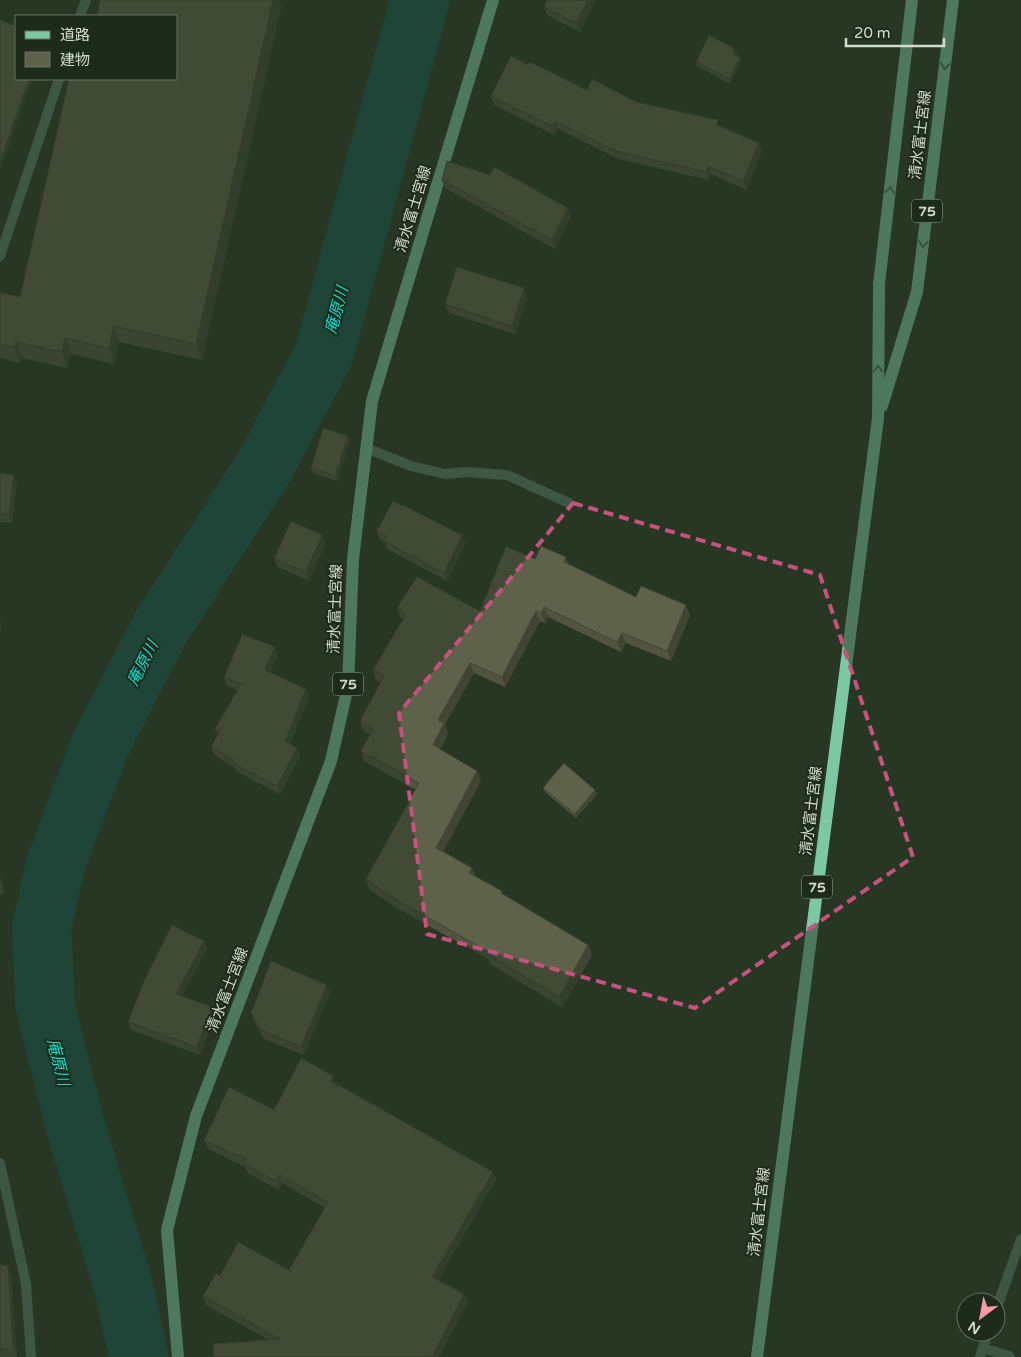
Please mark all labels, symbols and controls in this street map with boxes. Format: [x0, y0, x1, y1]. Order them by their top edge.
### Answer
legend [15, 15, 178, 80]
scale bar [846, 15, 944, 47]
text: 20 m [854, 24, 891, 42]
text: 道路 [60, 26, 90, 44]
text: 建物 [60, 51, 90, 69]
one-way arrow [940, 62, 951, 70]
street label: 清水富士宮線 [906, 89, 934, 181]
street label: 清水富士宮線 [391, 163, 435, 255]
one-way arrow [884, 185, 895, 193]
road number: 75 [912, 200, 942, 222]
one-way arrow [918, 241, 929, 249]
water label: 庵原川 [321, 283, 353, 336]
one-way arrow [873, 365, 884, 373]
street label: 清水富士宮線 [324, 564, 346, 654]
water label: 庵原川 [123, 636, 164, 689]
road number: 75 [333, 672, 363, 696]
street label: 清水富士宮線 [797, 765, 825, 857]
road number: 75 [802, 876, 832, 899]
street label: 清水富士宮線 [202, 945, 252, 1035]
water label: 庵原川 [43, 1037, 74, 1090]
street label: 清水富士宮線 [745, 1166, 773, 1258]
north arrow [956, 1292, 1006, 1342]
text: N [965, 1317, 984, 1338]

